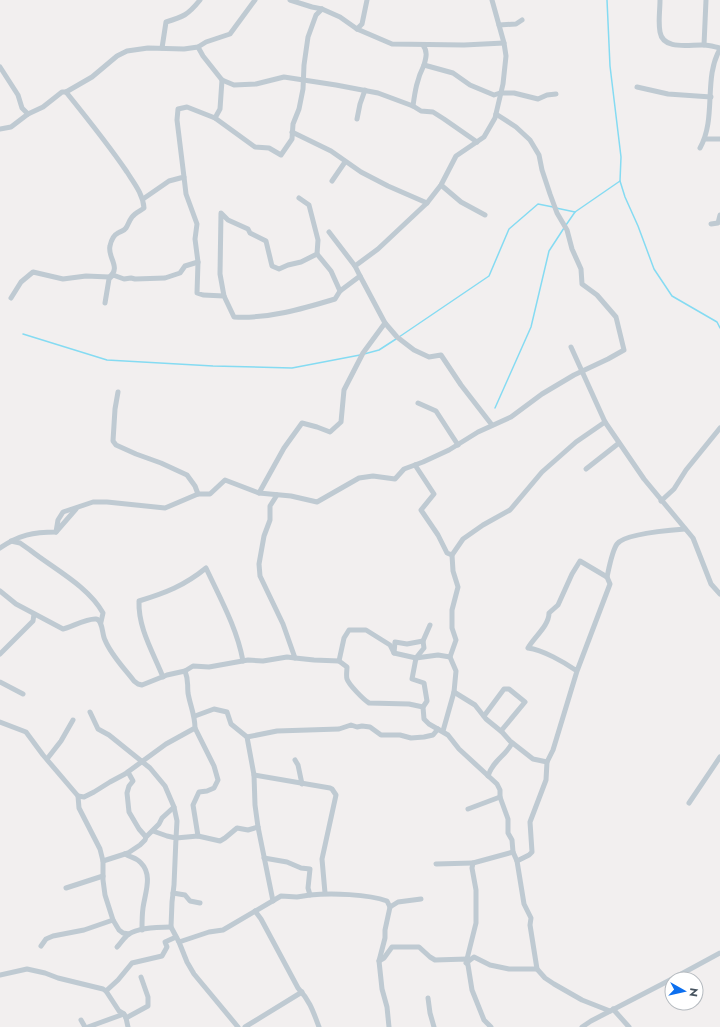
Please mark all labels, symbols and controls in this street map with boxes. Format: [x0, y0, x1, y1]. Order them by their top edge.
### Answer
north arrow [664, 971, 704, 1011]
text: N [685, 987, 702, 998]

